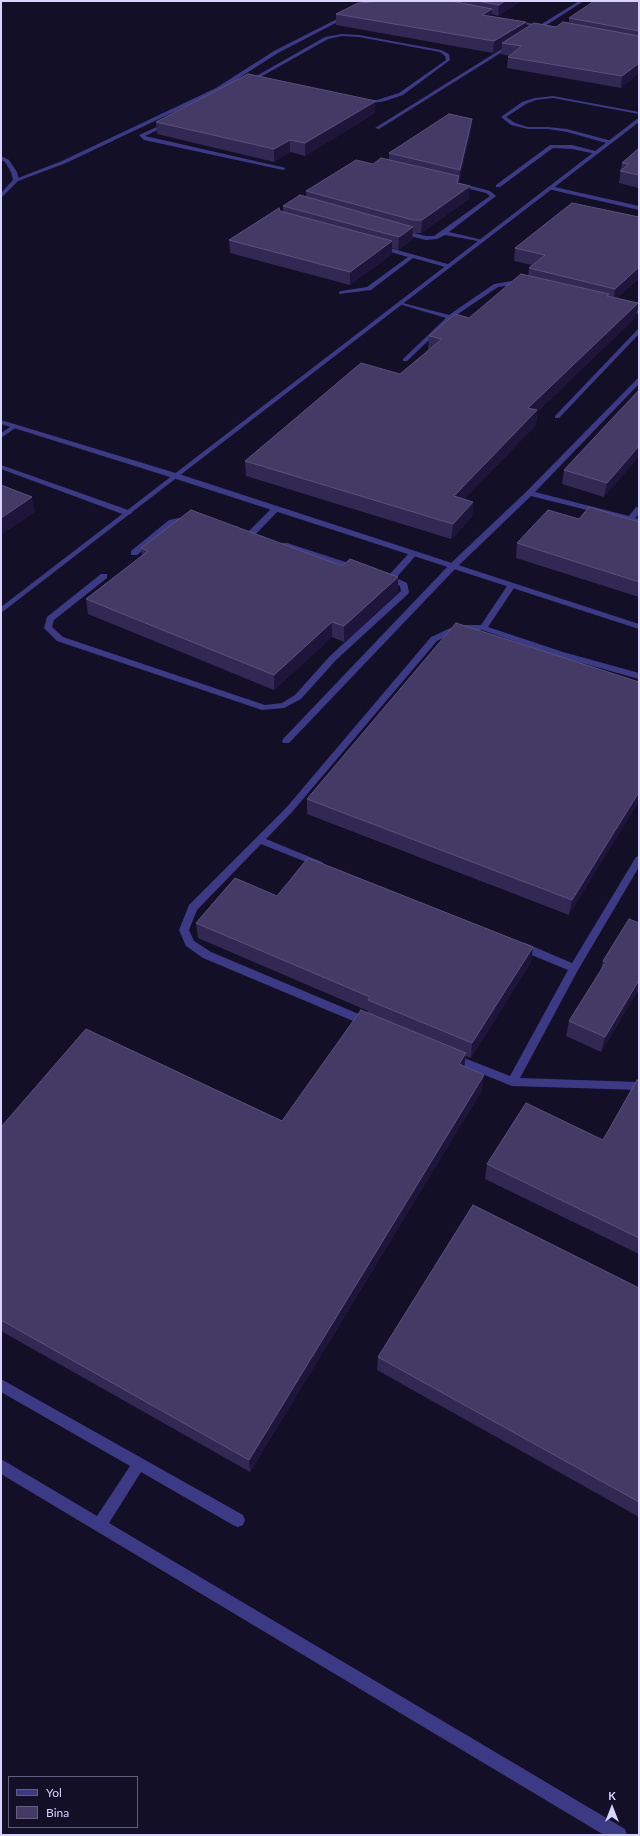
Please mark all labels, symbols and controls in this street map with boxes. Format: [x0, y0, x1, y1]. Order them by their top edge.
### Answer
legend [8, 1776, 138, 1828]
text: Yol [46, 1785, 62, 1800]
north arrow [592, 1788, 632, 1828]
text: K [608, 1789, 616, 1802]
text: Bina [46, 1805, 69, 1820]

